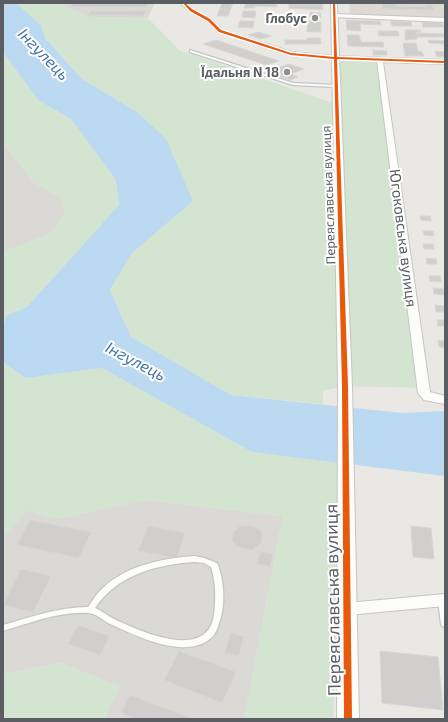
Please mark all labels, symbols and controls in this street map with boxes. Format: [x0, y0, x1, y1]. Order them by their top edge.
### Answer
place label: Глобус [265, 10, 307, 26]
marker: Глобус [310, 13, 320, 23]
water label: Інгулець [15, 24, 74, 84]
place label: Їдальня N 18 [200, 64, 279, 80]
marker: Їдальня N 18 [282, 67, 292, 77]
street label: Переяславська вулиця [318, 125, 338, 265]
street label: Югоковська вулиця [386, 168, 421, 308]
water label: Інгулець [103, 337, 170, 384]
street label: Переяславська вулиця [319, 504, 345, 696]

